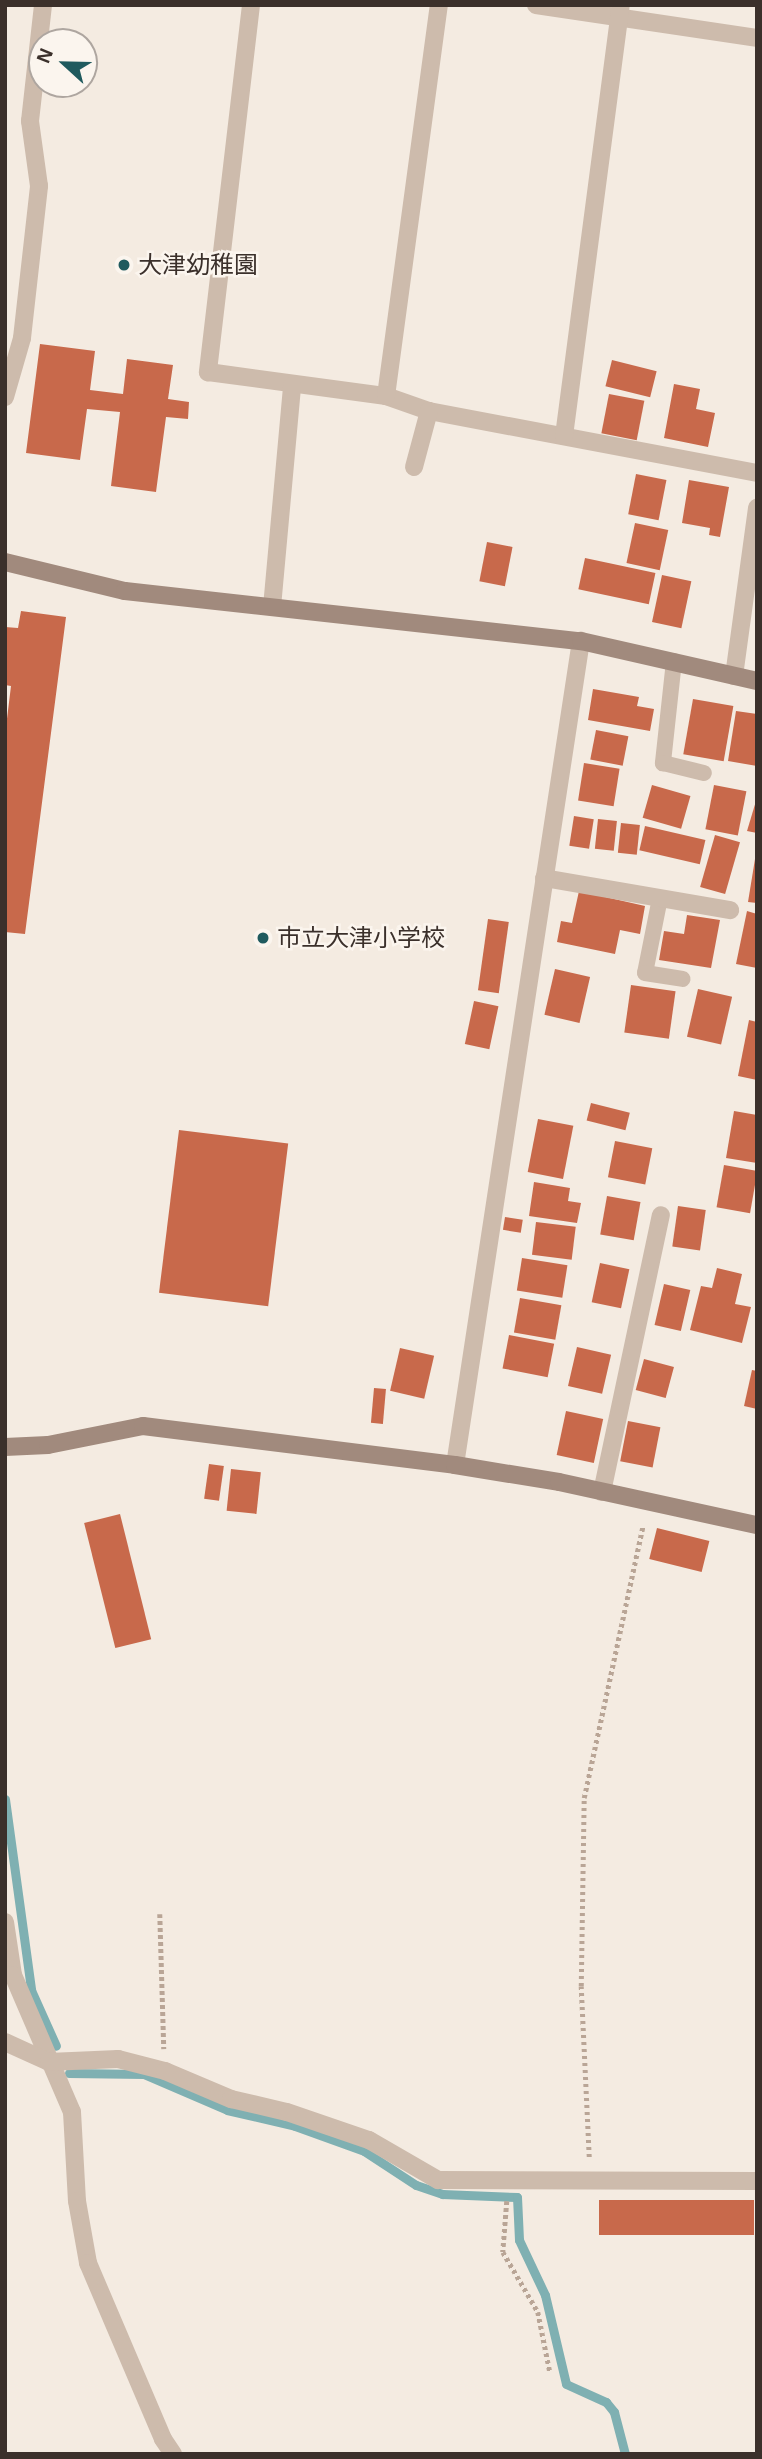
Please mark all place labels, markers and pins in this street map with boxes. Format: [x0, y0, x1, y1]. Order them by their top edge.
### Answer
place label: 大津幼稚園 [138, 251, 258, 279]
marker: 大津幼稚園 [116, 257, 132, 273]
place label: 市立大津小学校 [277, 924, 445, 952]
marker: 市立大津小学校 [255, 930, 271, 946]

